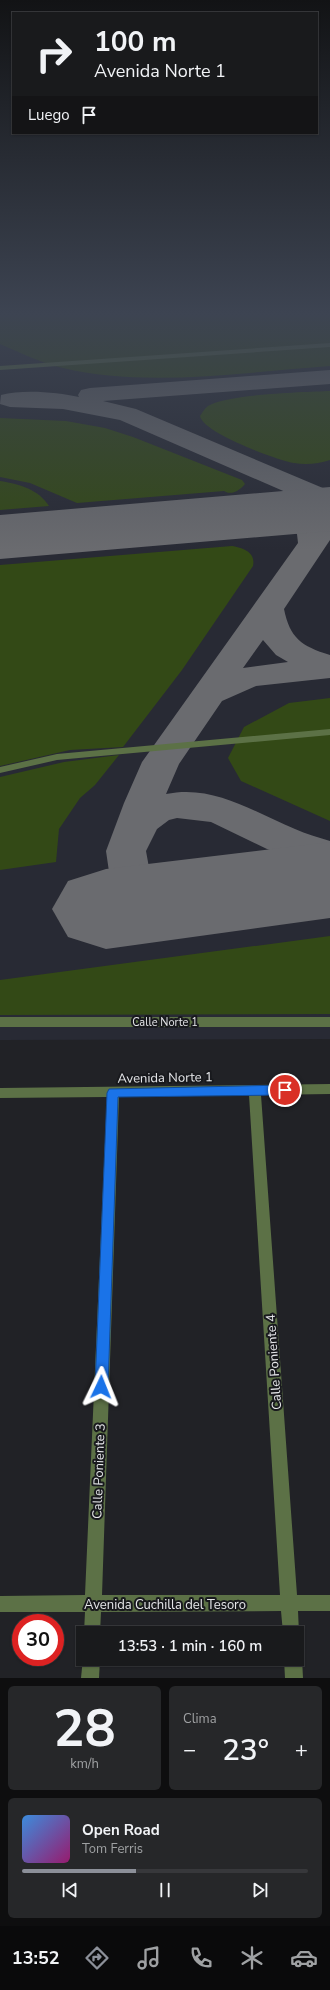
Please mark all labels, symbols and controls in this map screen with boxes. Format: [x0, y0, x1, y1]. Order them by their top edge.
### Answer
text: 100 m [94, 23, 177, 61]
icon: right [28, 28, 80, 80]
text: Avenida Norte 1 [94, 59, 226, 83]
icon: arrive [78, 104, 100, 126]
text: Luego [28, 105, 70, 125]
street label: Calle Norte 1 [132, 1015, 198, 1030]
street label: Avenida Norte 1 [117, 1068, 213, 1088]
pin [268, 1073, 302, 1107]
icon: arrive [274, 1079, 296, 1101]
street label: Calle Poniente 4 [262, 1313, 286, 1410]
position arrow [80, 1366, 122, 1408]
street label: Calle Poniente 3 [88, 1423, 110, 1519]
street label: Avenida Cuchilla del Tesoro [84, 1596, 246, 1614]
speed limit sign: 30 [12, 1614, 64, 1666]
text: 13:53 · 1 min · 160 m [118, 1636, 262, 1656]
text: 28 [53, 1693, 116, 1764]
text: Clima [183, 1710, 217, 1728]
text: 23° [222, 1730, 269, 1771]
text: − [183, 1735, 196, 1765]
text: + [295, 1735, 308, 1765]
text: km/h [70, 1755, 99, 1773]
text: Open Road [82, 1820, 160, 1840]
text: Tom Ferris [82, 1840, 143, 1858]
icon: previous [59, 1879, 81, 1901]
icon: pause [154, 1879, 176, 1901]
icon: next [249, 1879, 271, 1901]
icon: directions [83, 1944, 111, 1972]
icon: music [135, 1944, 163, 1972]
icon: phone [187, 1944, 215, 1972]
icon: climate [238, 1944, 266, 1972]
icon: car [290, 1944, 318, 1972]
text: 13:52 [12, 1946, 60, 1970]

